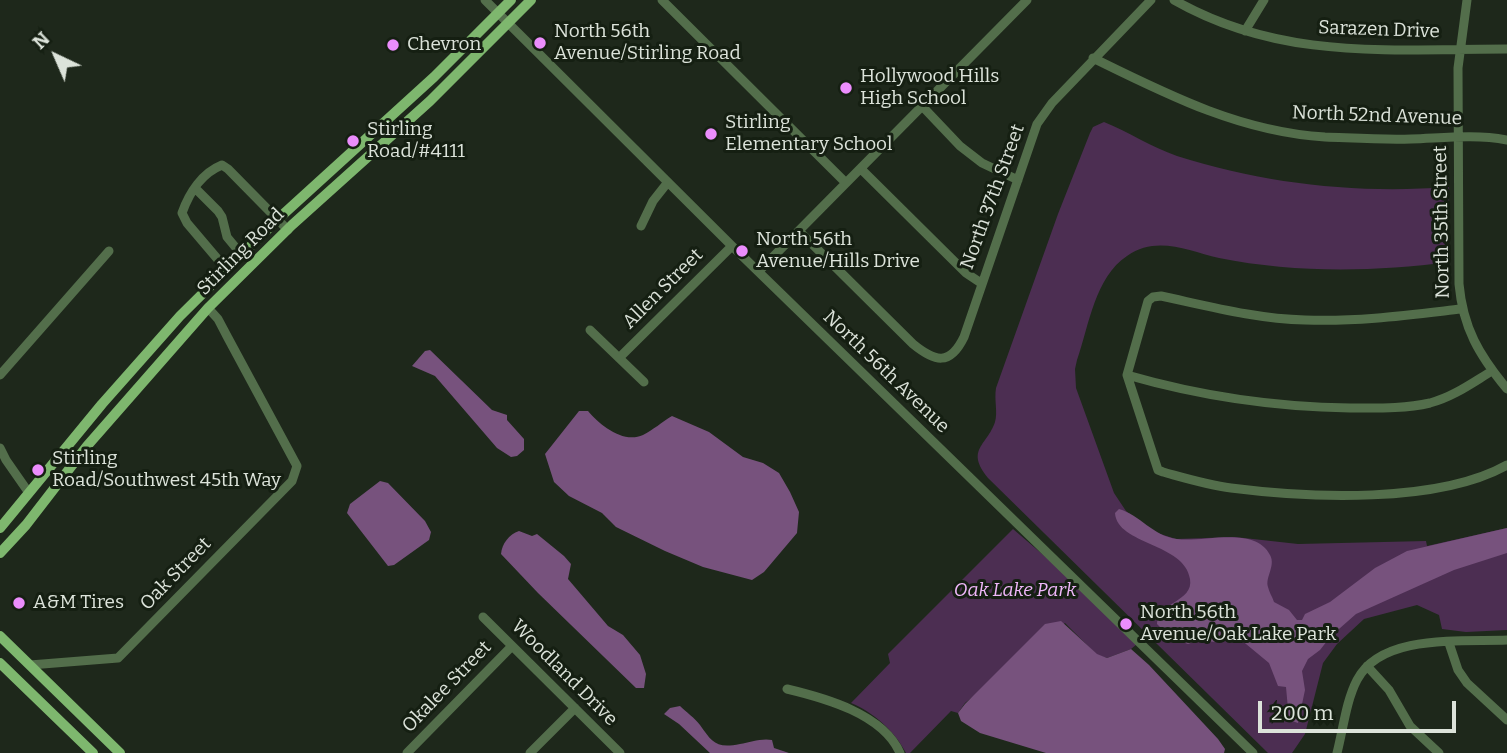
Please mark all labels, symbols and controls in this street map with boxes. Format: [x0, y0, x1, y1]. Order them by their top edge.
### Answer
street label: Sarazen Drive [1318, 16, 1440, 44]
north arrow [21, 21, 91, 91]
place label: North 56th Avenue/Stirling Road [554, 21, 741, 65]
text: N [28, 27, 54, 54]
place label: Chevron [407, 34, 481, 56]
marker: North 56th Avenue/Stirling Road [532, 35, 548, 51]
marker: Chevron [385, 37, 401, 53]
place label: Hollywood Hills High School [860, 66, 999, 110]
marker: Hollywood Hills High School [838, 80, 854, 96]
street label: North 52nd Avenue [1291, 102, 1463, 130]
place label: Stirling Elementary School [725, 112, 892, 156]
place label: Stirling Road/#4111 [367, 119, 465, 163]
street label: North 37th Street [956, 121, 1030, 273]
marker: Stirling Elementary School [703, 126, 719, 142]
marker: Stirling Road/#4111 [345, 133, 361, 149]
street label: North 35th Street [1429, 145, 1455, 299]
street label: Stirling Road [193, 204, 289, 300]
place label: North 56th Avenue/Hills Drive [756, 229, 920, 273]
marker: North 56th Avenue/Hills Drive [734, 243, 750, 259]
street label: Allen Street [618, 244, 708, 334]
street label: North 56th Avenue [818, 306, 954, 438]
place label: Stirling Road/Southwest 45th Way [52, 448, 281, 492]
marker: Stirling Road/Southwest 45th Way [30, 462, 46, 478]
street label: Oak Street [136, 533, 216, 615]
park label: Oak Lake Park [954, 580, 1076, 602]
place label: A&M Tires [33, 592, 124, 614]
marker: A&M Tires [11, 595, 27, 611]
place label: North 56th Avenue/Oak Lake Park [1140, 602, 1336, 646]
street label: Woodland Drive [506, 615, 622, 731]
marker: North 56th Avenue/Oak Lake Park [1118, 616, 1134, 632]
street label: Okalee Street [398, 637, 496, 737]
scale bar [1262, 686, 1460, 730]
text: 200 m [1271, 700, 1334, 726]

